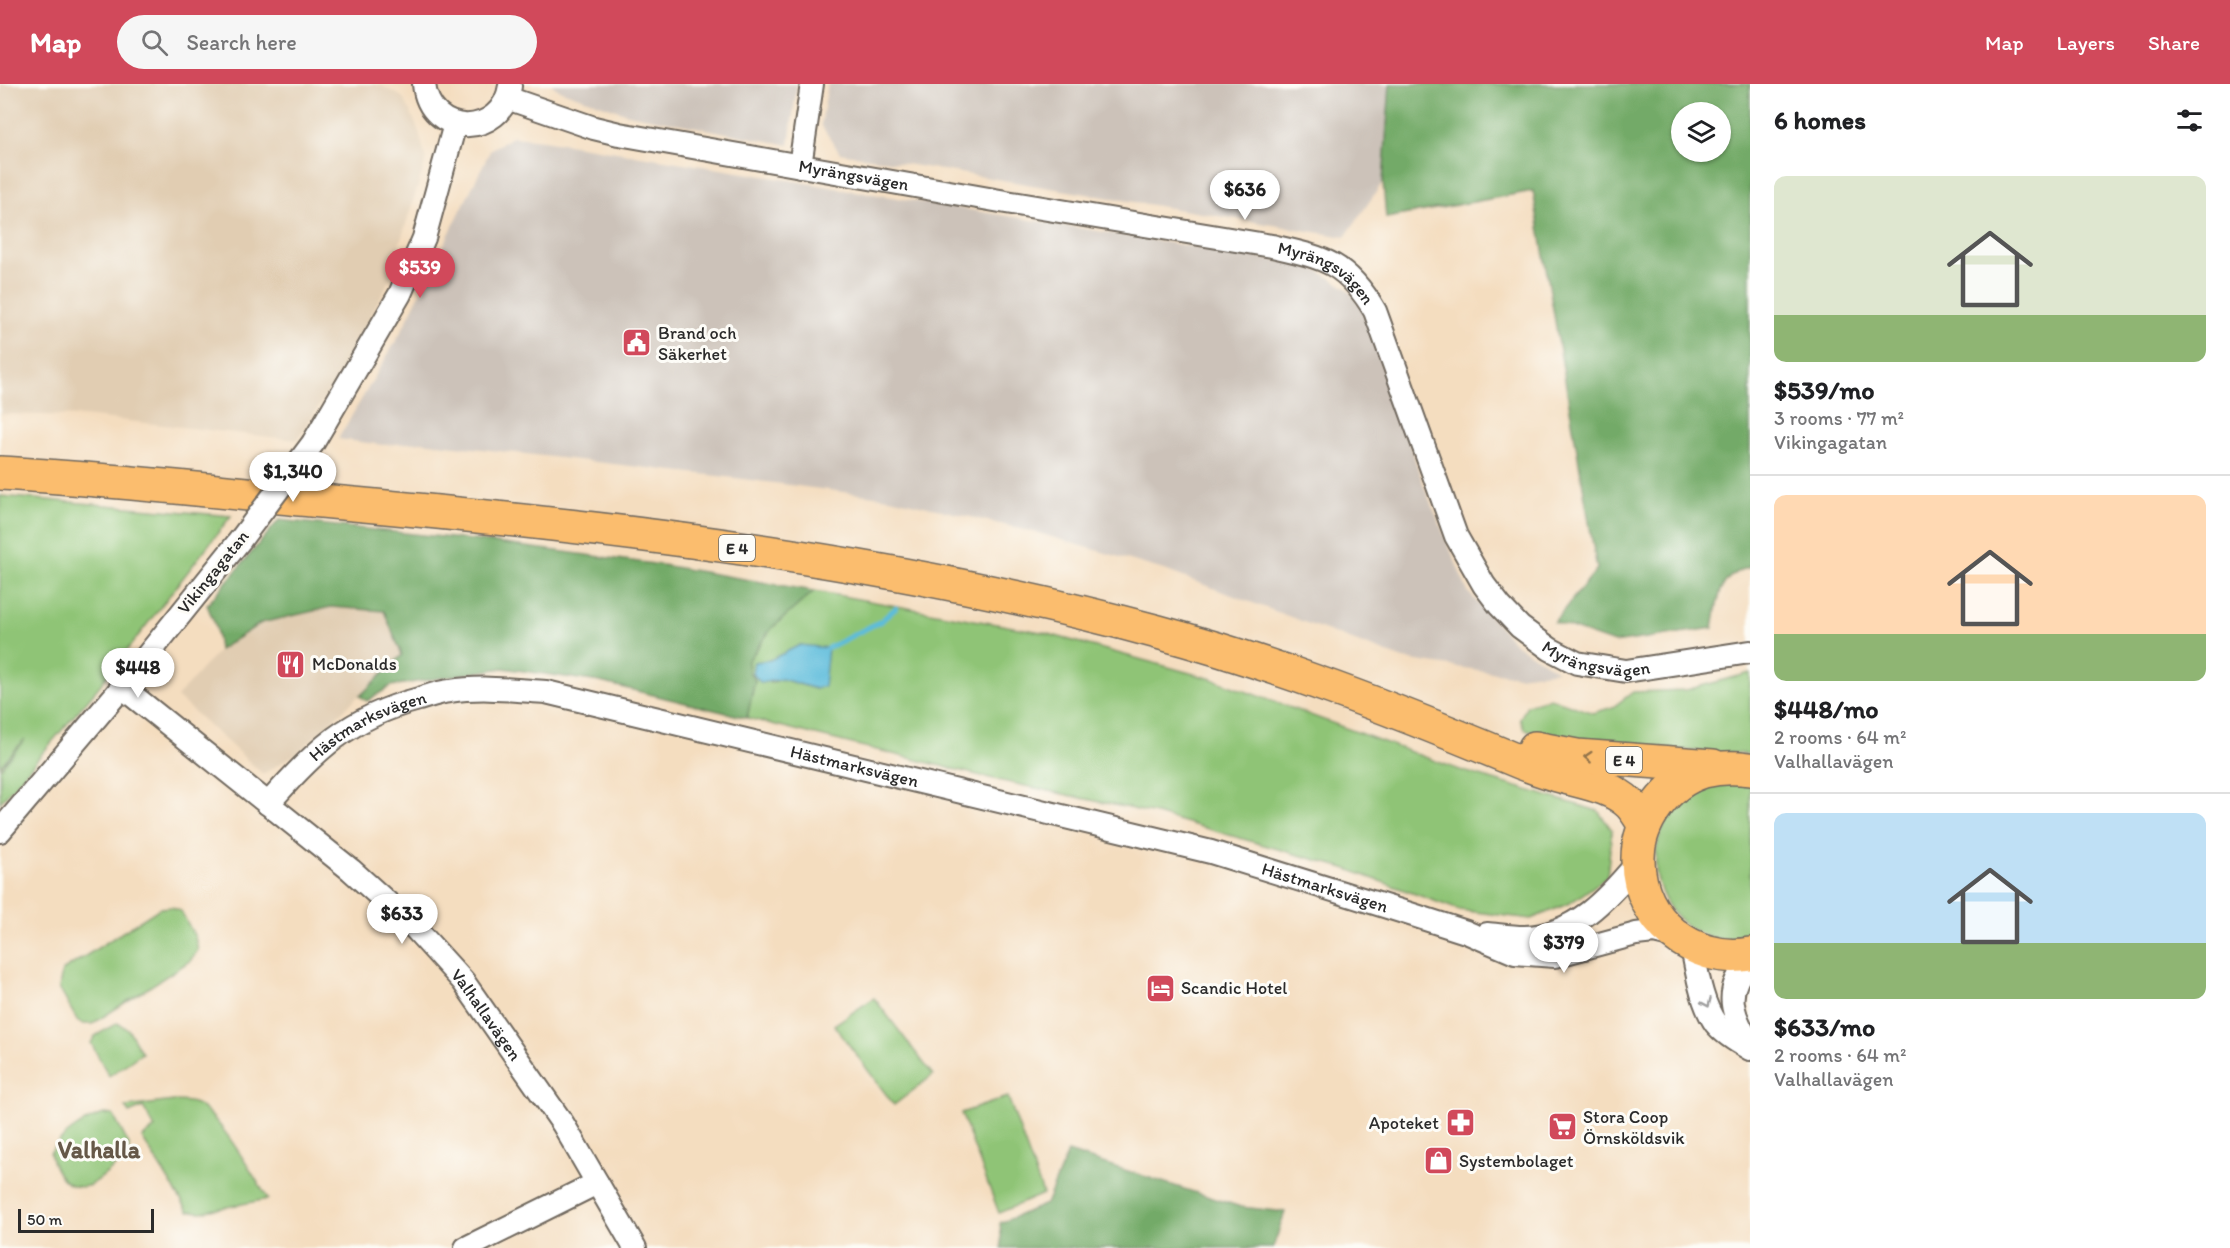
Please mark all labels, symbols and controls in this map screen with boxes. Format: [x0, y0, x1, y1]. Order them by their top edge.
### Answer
search box [117, 15, 537, 69]
text: Map [30, 25, 81, 59]
icon: search [138, 26, 171, 59]
text: Search here [186, 29, 297, 56]
text: Map [1985, 30, 2024, 55]
text: Layers [2057, 30, 2115, 55]
text: Share [2148, 30, 2200, 55]
map controls [1671, 102, 1731, 162]
button: layers [1671, 102, 1731, 162]
text: 6 homes [1774, 104, 1866, 136]
icon: filters [2173, 104, 2206, 137]
street label: Myrängsvägen [797, 155, 911, 196]
pin: $636 [1209, 170, 1281, 221]
text: $636 [1224, 177, 1266, 201]
icon: home [1936, 215, 2044, 323]
street label: Myrängsvägen [1276, 237, 1379, 309]
pin: $539 [384, 248, 456, 299]
text: $539 [399, 255, 441, 279]
place label: Brand och Säkerhet [658, 322, 736, 365]
public building icon: Brand och Säkerhet [621, 327, 653, 359]
text: $539/mo [1774, 374, 1875, 406]
text: 3 rooms · 77 m² [1774, 406, 1904, 430]
text: Vikingagatan [1774, 430, 1887, 454]
pin: $1,340 [244, 452, 342, 503]
text: $1,340 [263, 459, 323, 483]
street label: Vikingagatan [172, 526, 254, 618]
icon: home [1936, 534, 2044, 642]
road number: E 4 [719, 535, 755, 561]
street label: Myrängsvägen [1538, 636, 1652, 682]
pin: $448 [102, 648, 174, 699]
restaurant icon: McDonalds [275, 648, 307, 680]
place label: McDonalds [312, 653, 397, 675]
text: $448 [115, 655, 161, 679]
street label: Hästmarksvägen [304, 686, 429, 766]
text: $448/mo [1774, 693, 1879, 725]
text: 2 rooms · 64 m² [1774, 725, 1906, 749]
street label: Hästmarksvägen [788, 740, 921, 792]
road number: E 4 [1606, 747, 1642, 773]
text: Valhallavägen [1774, 749, 1894, 773]
one-way arrow [1583, 751, 1592, 764]
icon: home [1936, 852, 2044, 960]
street label: Hästmarksvägen [1259, 857, 1391, 918]
pin: $633 [366, 894, 438, 945]
text: $633 [381, 901, 423, 925]
pin: $379 [1528, 923, 1600, 974]
text: $379 [1543, 930, 1585, 954]
street label: Valhallavägen [446, 964, 526, 1065]
hotel icon: Scandic Hotel [1144, 972, 1176, 1004]
place label: Scandic Hotel [1181, 977, 1287, 999]
one-way arrow [1700, 997, 1712, 1008]
text: $633/mo [1774, 1011, 1875, 1043]
text: 2 rooms · 64 m² [1774, 1043, 1906, 1067]
text: Valhallavägen [1774, 1067, 1894, 1091]
place label: Stora Coop Örnsköldsvik [1583, 1106, 1685, 1149]
pharmacy icon: Apoteket [1444, 1107, 1476, 1139]
supermarket icon: Stora Coop Örnsköldsvik [1546, 1111, 1578, 1143]
place label: Apoteket [1369, 1112, 1439, 1134]
district label: Valhalla [58, 1135, 141, 1164]
shop icon: Systembolaget [1422, 1145, 1454, 1177]
place label: Systembolaget [1459, 1150, 1574, 1172]
scale bar [18, 1206, 154, 1234]
text: 50 m [27, 1210, 62, 1229]

